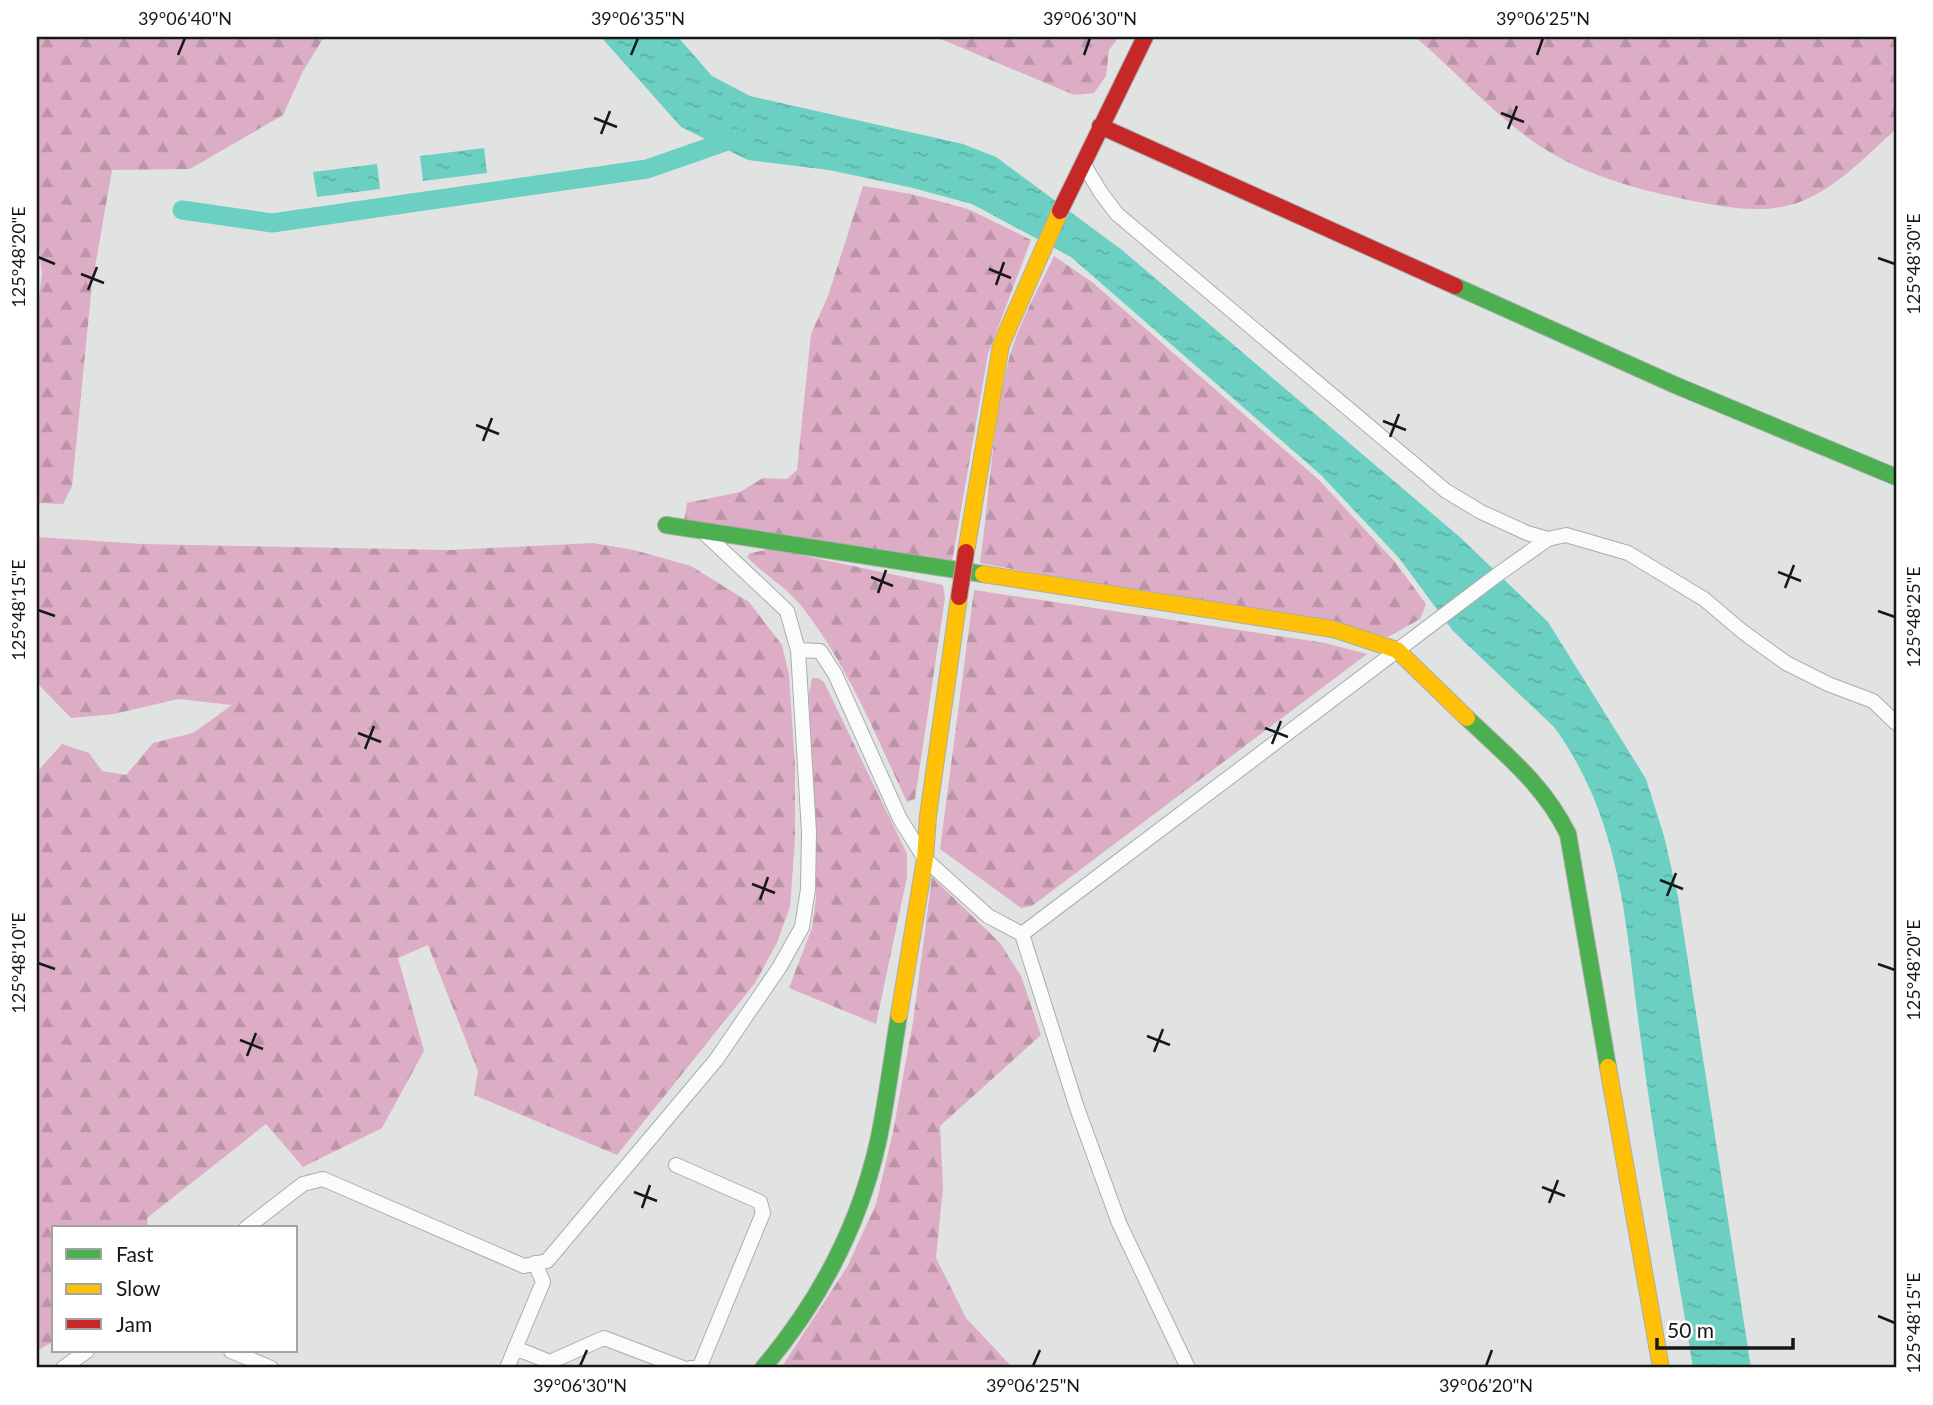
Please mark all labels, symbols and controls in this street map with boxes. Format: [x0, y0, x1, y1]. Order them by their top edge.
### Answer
text: 39°06'40"N [138, 7, 232, 29]
text: 39°06'35"N [591, 7, 685, 29]
text: 39°06'30"N [1043, 7, 1137, 29]
text: 39°06'25"N [1496, 7, 1590, 29]
text: 125°48'20"E [7, 206, 29, 308]
text: 125°48'30"E [1902, 213, 1924, 315]
text: 125°48'15"E [7, 559, 29, 661]
text: 125°48'25"E [1902, 566, 1924, 668]
text: 125°48'10"E [7, 912, 29, 1014]
text: 125°48'20"E [1902, 919, 1924, 1021]
legend [52, 1226, 298, 1352]
text: Fast [116, 1241, 154, 1266]
text: 125°48'15"E [1902, 1272, 1924, 1374]
text: Slow [116, 1275, 161, 1300]
scale bar [1657, 1307, 1793, 1351]
text: Jam [116, 1311, 152, 1336]
text: 50 m [1667, 1317, 1714, 1342]
text: 39°06'30"N [533, 1374, 627, 1396]
text: 39°06'25"N [986, 1374, 1080, 1396]
text: 39°06'20"N [1439, 1374, 1533, 1396]

